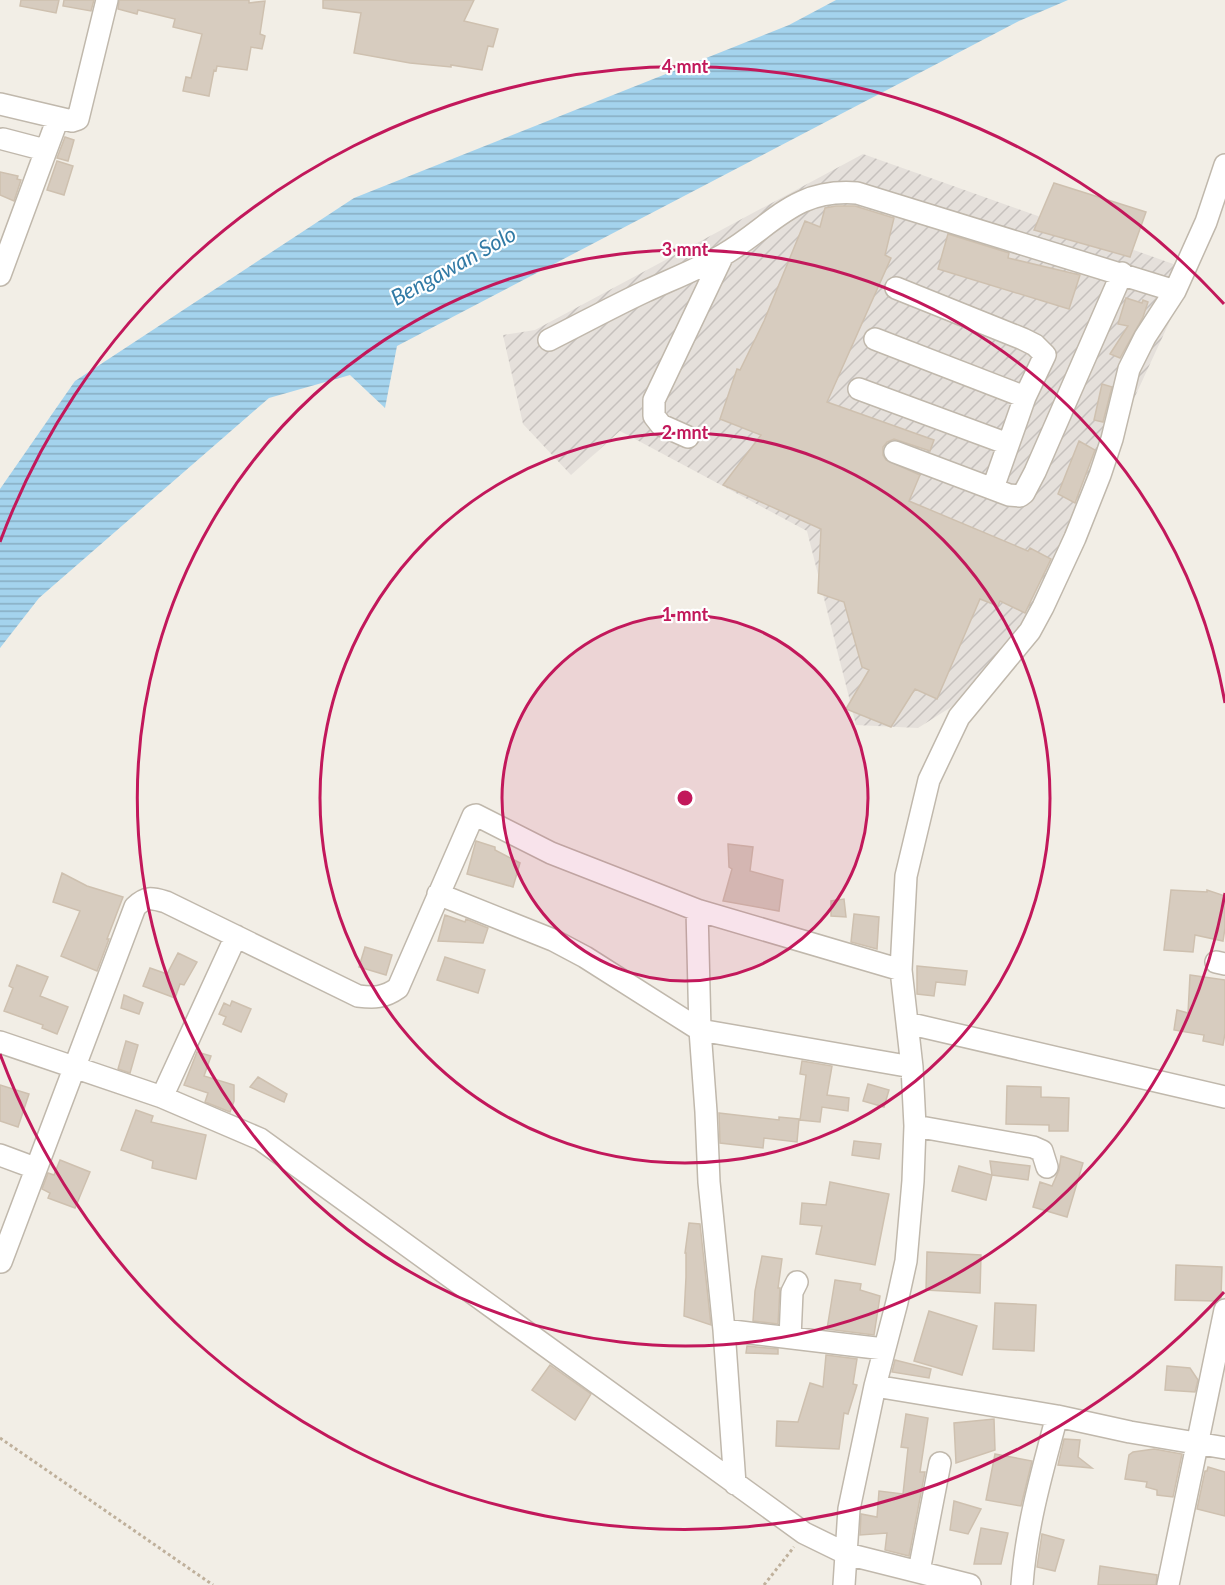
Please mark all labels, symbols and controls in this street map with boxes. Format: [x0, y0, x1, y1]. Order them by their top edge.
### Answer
text: 4 mnt [662, 55, 709, 77]
water label: Bengawan Solo [385, 219, 521, 311]
text: 3 mnt [662, 238, 709, 260]
text: 2 mnt [662, 421, 709, 443]
text: 1 mnt [662, 603, 709, 625]
centre of rings [675, 788, 695, 808]

